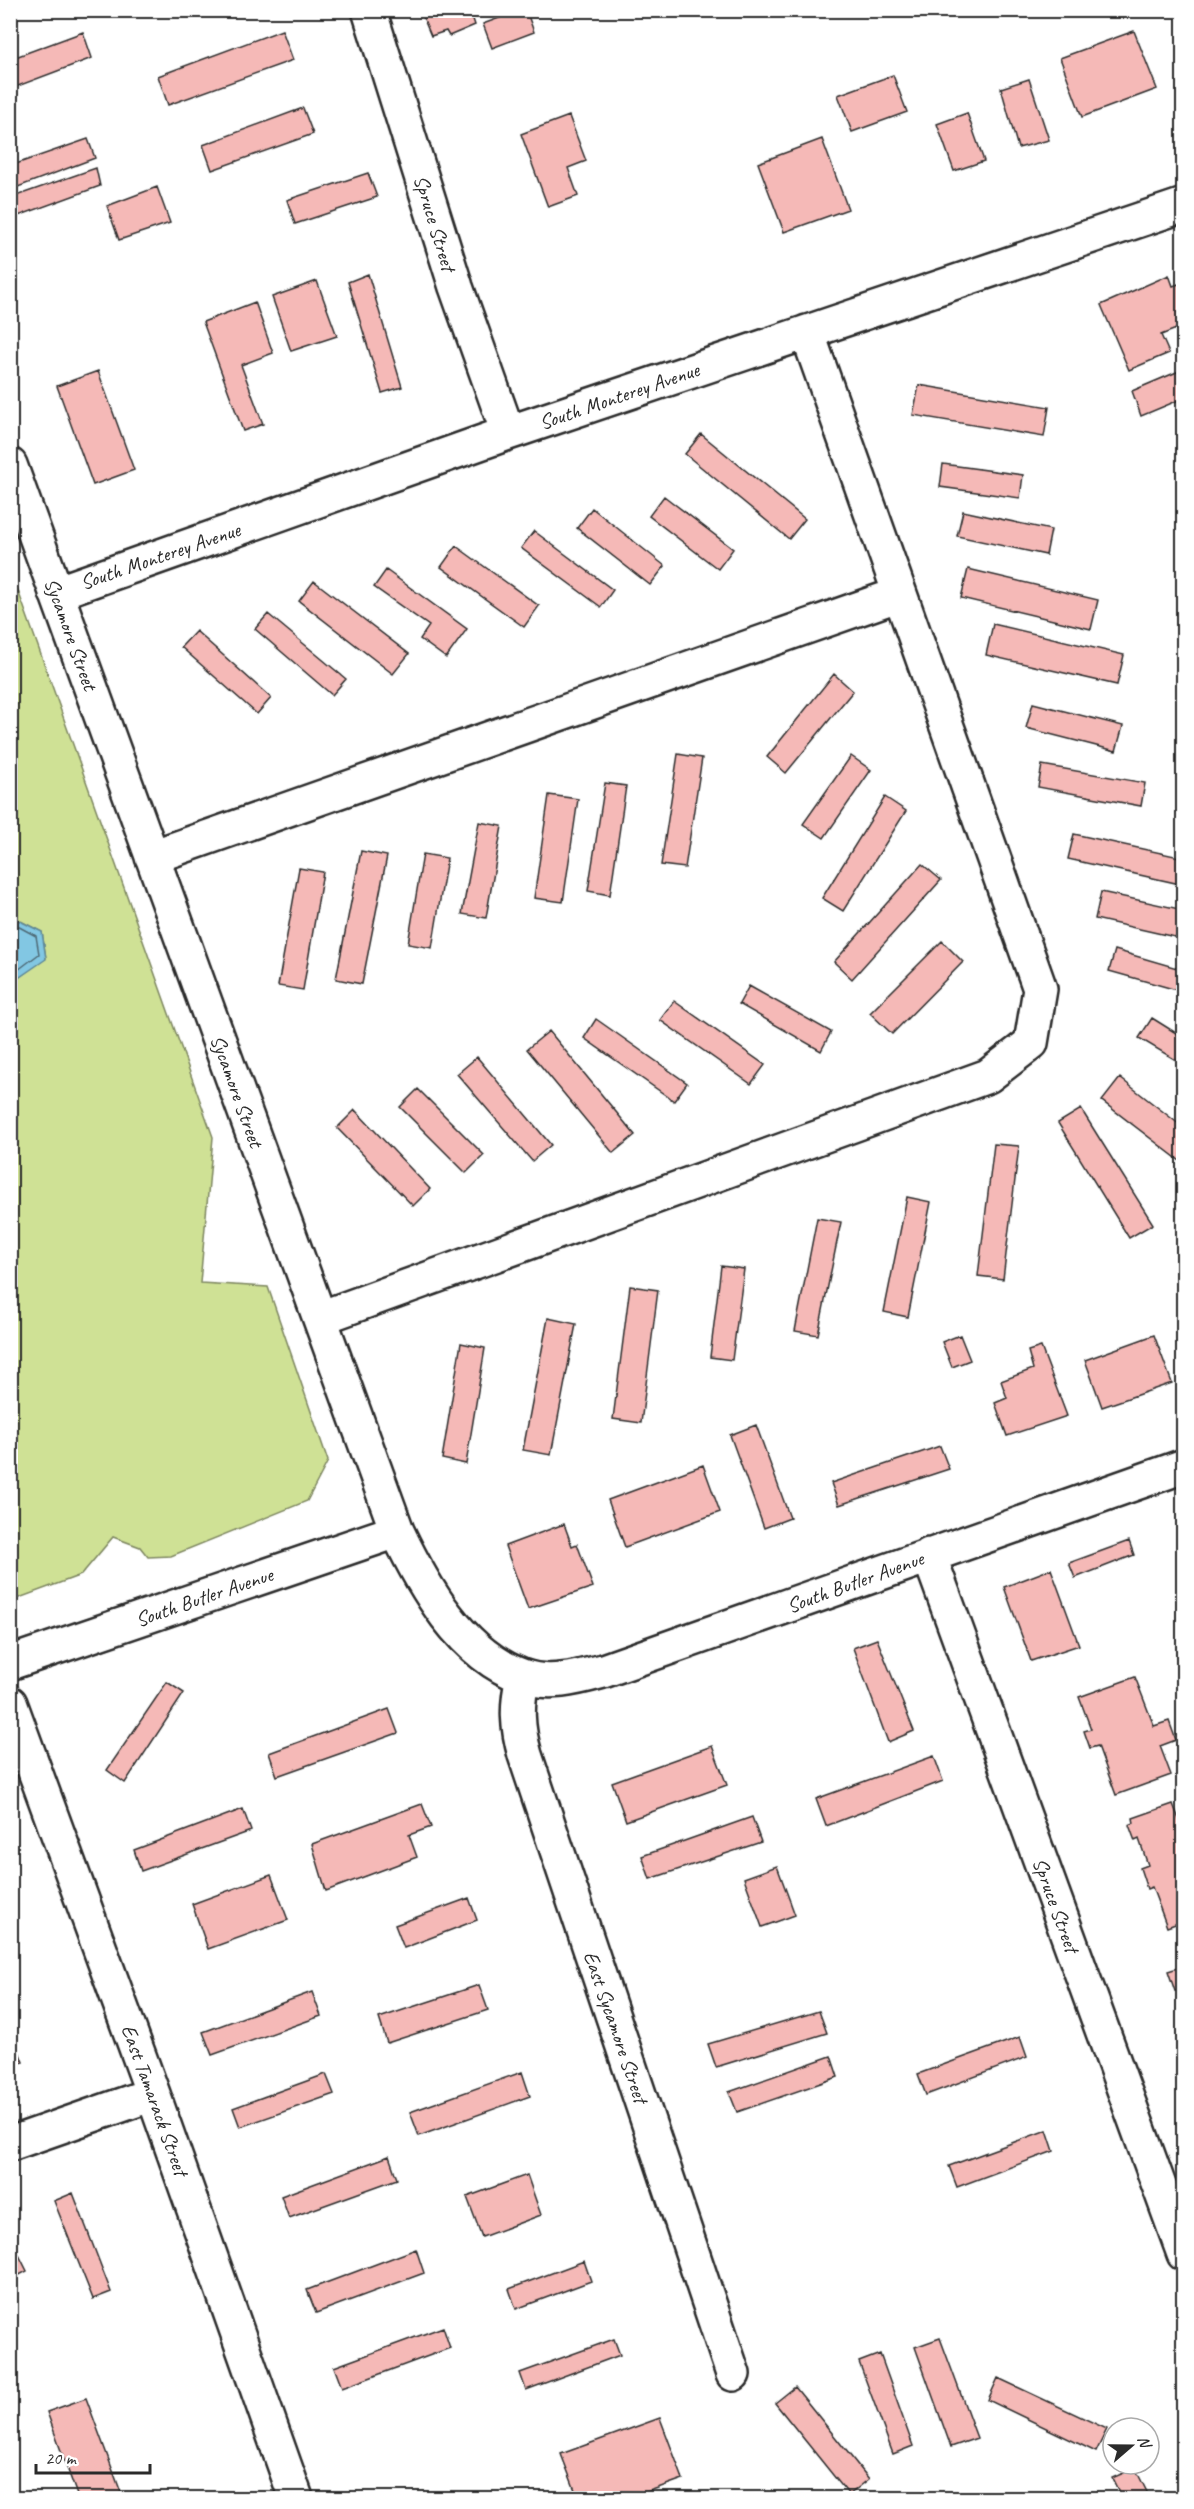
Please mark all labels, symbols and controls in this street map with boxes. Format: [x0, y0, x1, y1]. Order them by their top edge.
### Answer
street label: Spruce Street [408, 172, 463, 277]
street label: South Monterey Avenue [536, 356, 703, 436]
street label: South Monterey Avenue [77, 516, 244, 596]
street label: Sycamore Street [39, 574, 104, 696]
street label: Sycamore Street [205, 1031, 270, 1153]
street label: South Butler Avenue [783, 1544, 929, 1619]
street label: South Butler Avenue [132, 1561, 278, 1633]
street label: Spruce Street [1027, 1854, 1086, 1959]
street label: East Sycamore Street [578, 1948, 655, 2109]
street label: East Tamarack Street [116, 2021, 195, 2182]
north arrow [1101, 2416, 1161, 2476]
text: N [1133, 2433, 1156, 2452]
scale bar [36, 2437, 150, 2475]
text: 20 m [45, 2447, 78, 2469]

